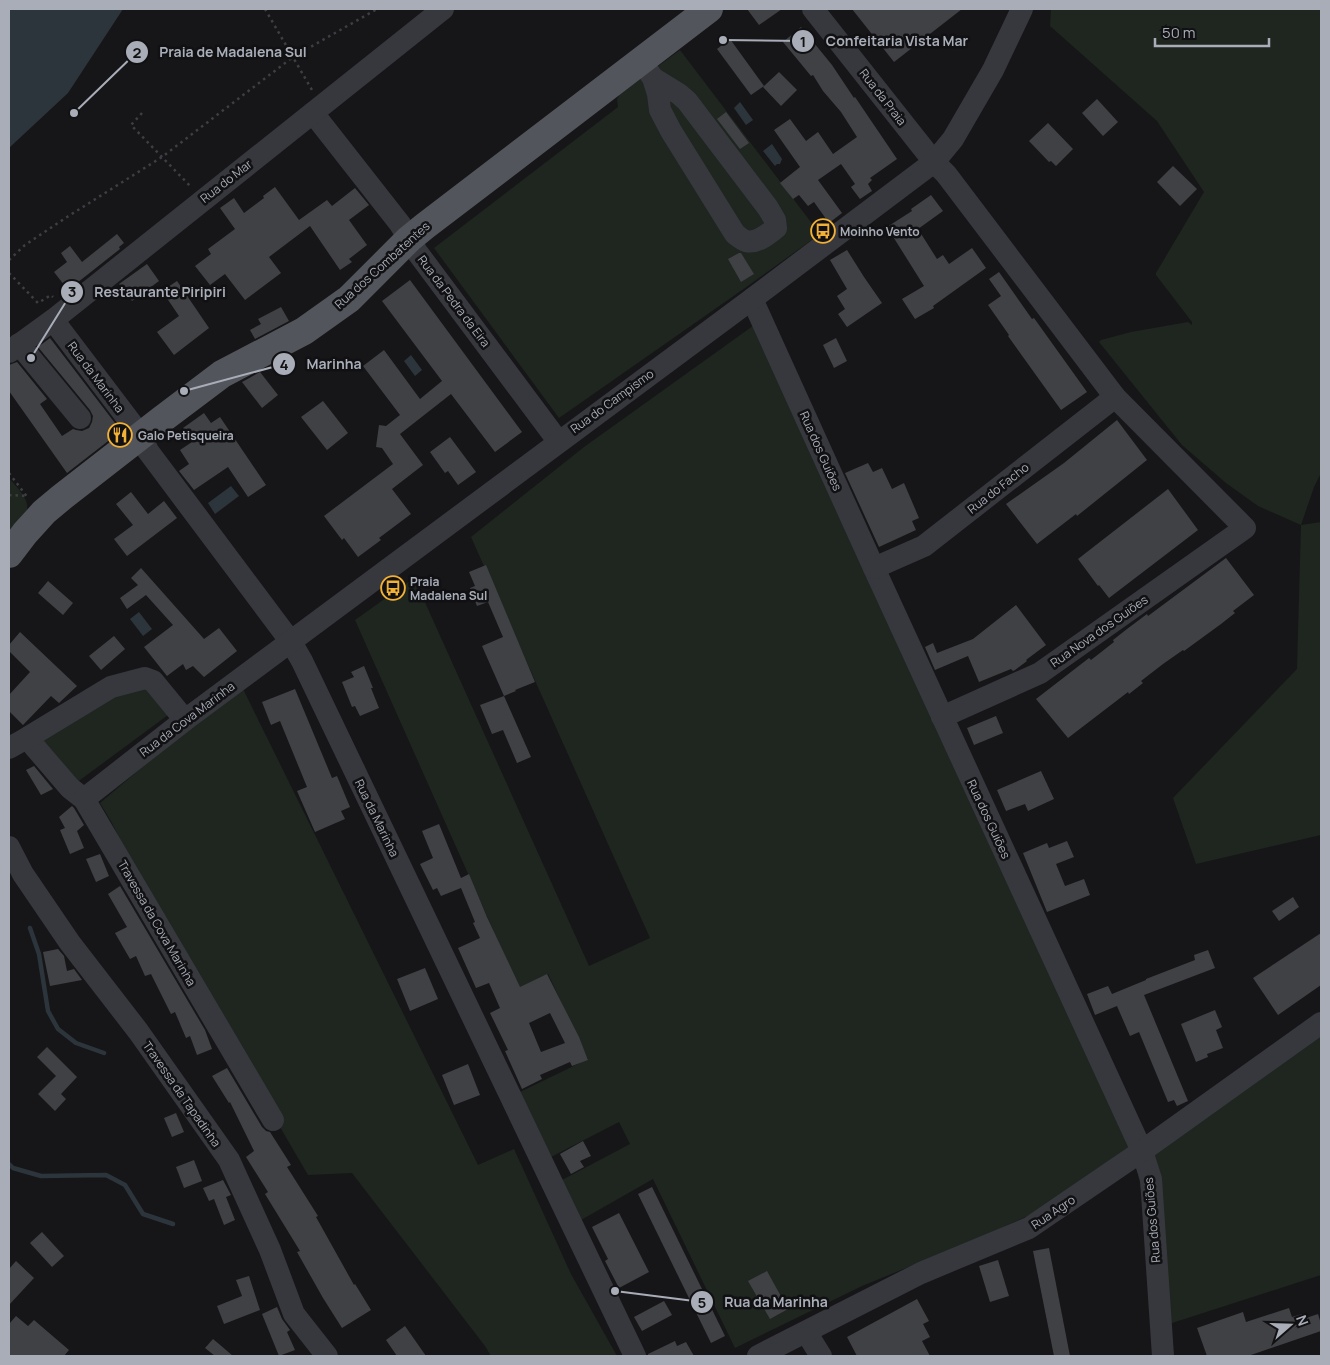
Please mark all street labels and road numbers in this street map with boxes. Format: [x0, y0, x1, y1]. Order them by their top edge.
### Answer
street label: Rua da Praia [856, 65, 910, 129]
street label: Rua do Mar [197, 155, 256, 207]
street label: Rua dos Combatentes [331, 218, 433, 312]
street label: Rua da Pedra da Eira [414, 252, 494, 350]
street label: Rua da Marinha [64, 338, 128, 416]
street label: Rua do Campismo [567, 365, 657, 437]
street label: Rua dos Guiões [796, 409, 846, 493]
street label: Rua do Facho [964, 459, 1032, 517]
street label: Rua Nova dos Guiões [1047, 591, 1151, 671]
street label: Rua da Cova Marinha [136, 678, 238, 760]
street label: Rua da Marinha [351, 776, 403, 860]
street label: Rua dos Guiões [963, 777, 1015, 861]
street label: Travessa da Cova Marinha [114, 857, 200, 989]
street label: Travessa da Tapadinha [139, 1038, 225, 1150]
street label: Rua dos Guiões [1140, 1177, 1164, 1263]
street label: Rua Agro [1028, 1191, 1078, 1233]

